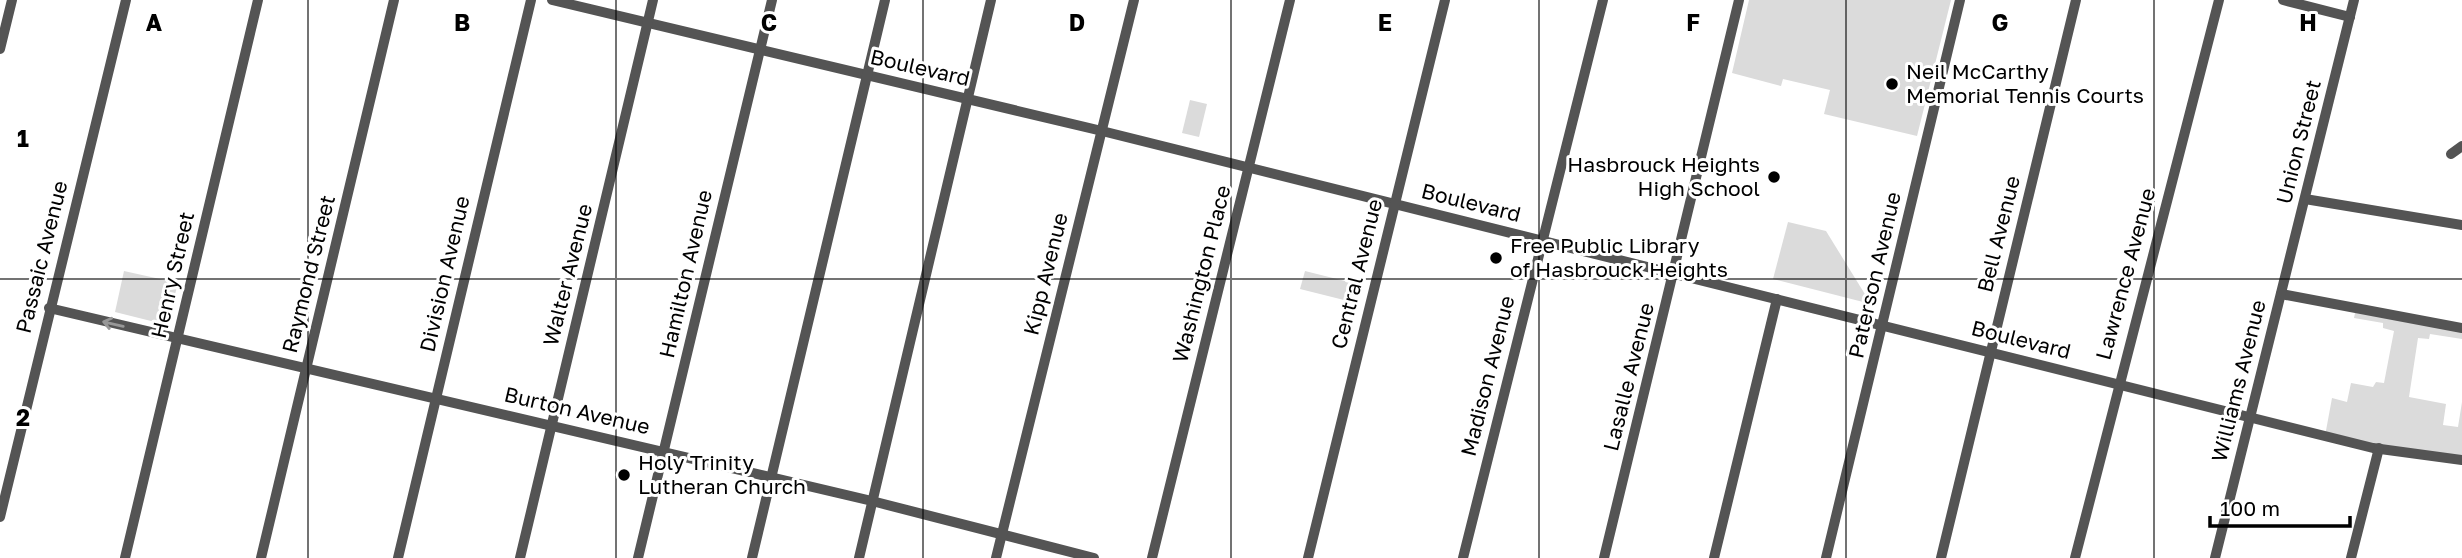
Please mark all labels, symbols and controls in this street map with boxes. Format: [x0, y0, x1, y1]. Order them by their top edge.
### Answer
text: A [146, 8, 163, 36]
text: B [454, 8, 470, 36]
text: C [761, 8, 777, 36]
text: D [1069, 8, 1085, 36]
text: E [1378, 8, 1392, 36]
text: F [1686, 8, 1700, 36]
text: G [1992, 8, 2008, 36]
text: H [2299, 8, 2317, 36]
street label: Boulevard [868, 43, 973, 91]
place label: Neil McCarthy Memorial Tennis Courts [1906, 58, 2144, 108]
marker: Neil McCarthy Memorial Tennis Courts [1884, 76, 1900, 92]
street label: Union Street [2270, 77, 2326, 206]
text: 1 [17, 124, 29, 152]
place label: Hasbrouck Heights High School [1567, 151, 1760, 201]
marker: Hasbrouck Heights High School [1766, 169, 1782, 185]
street label: Bell Avenue [1971, 173, 2025, 295]
street label: Boulevard [1419, 177, 1524, 227]
street label: Passaic Avenue [10, 178, 73, 336]
street label: Washington Place [1166, 182, 1236, 365]
street label: Lawrence Avenue [2090, 185, 2160, 363]
street label: Hamilton Avenue [653, 187, 717, 360]
street label: Paterson Avenue [1842, 189, 1906, 361]
street label: Raymond Street [276, 192, 340, 355]
street label: Division Avenue [413, 193, 475, 354]
street label: Central Avenue [1325, 196, 1387, 351]
street label: Walter Avenue [537, 201, 597, 349]
street label: Henry Street [145, 209, 199, 341]
street label: Kipp Avenue [1017, 210, 1073, 338]
place label: Free Public Library of Hasbrouck Heights [1510, 232, 1728, 282]
marker: Free Public Library of Hasbrouck Heights [1488, 250, 1504, 266]
street label: Madison Avenue [1455, 293, 1520, 459]
street label: Williams Avenue [2205, 297, 2271, 464]
street label: Lasalle Avenue [1597, 300, 1659, 454]
street label: Boulevard [1969, 314, 2074, 364]
one-way arrow [102, 317, 125, 330]
street label: Burton Avenue [502, 381, 653, 439]
text: 2 [16, 403, 30, 431]
place label: Holy Trinity Lutheran Church [638, 449, 806, 499]
marker: Holy Trinity Lutheran Church [616, 467, 632, 483]
scale bar [2210, 484, 2350, 528]
text: 100 m [2220, 495, 2280, 521]

